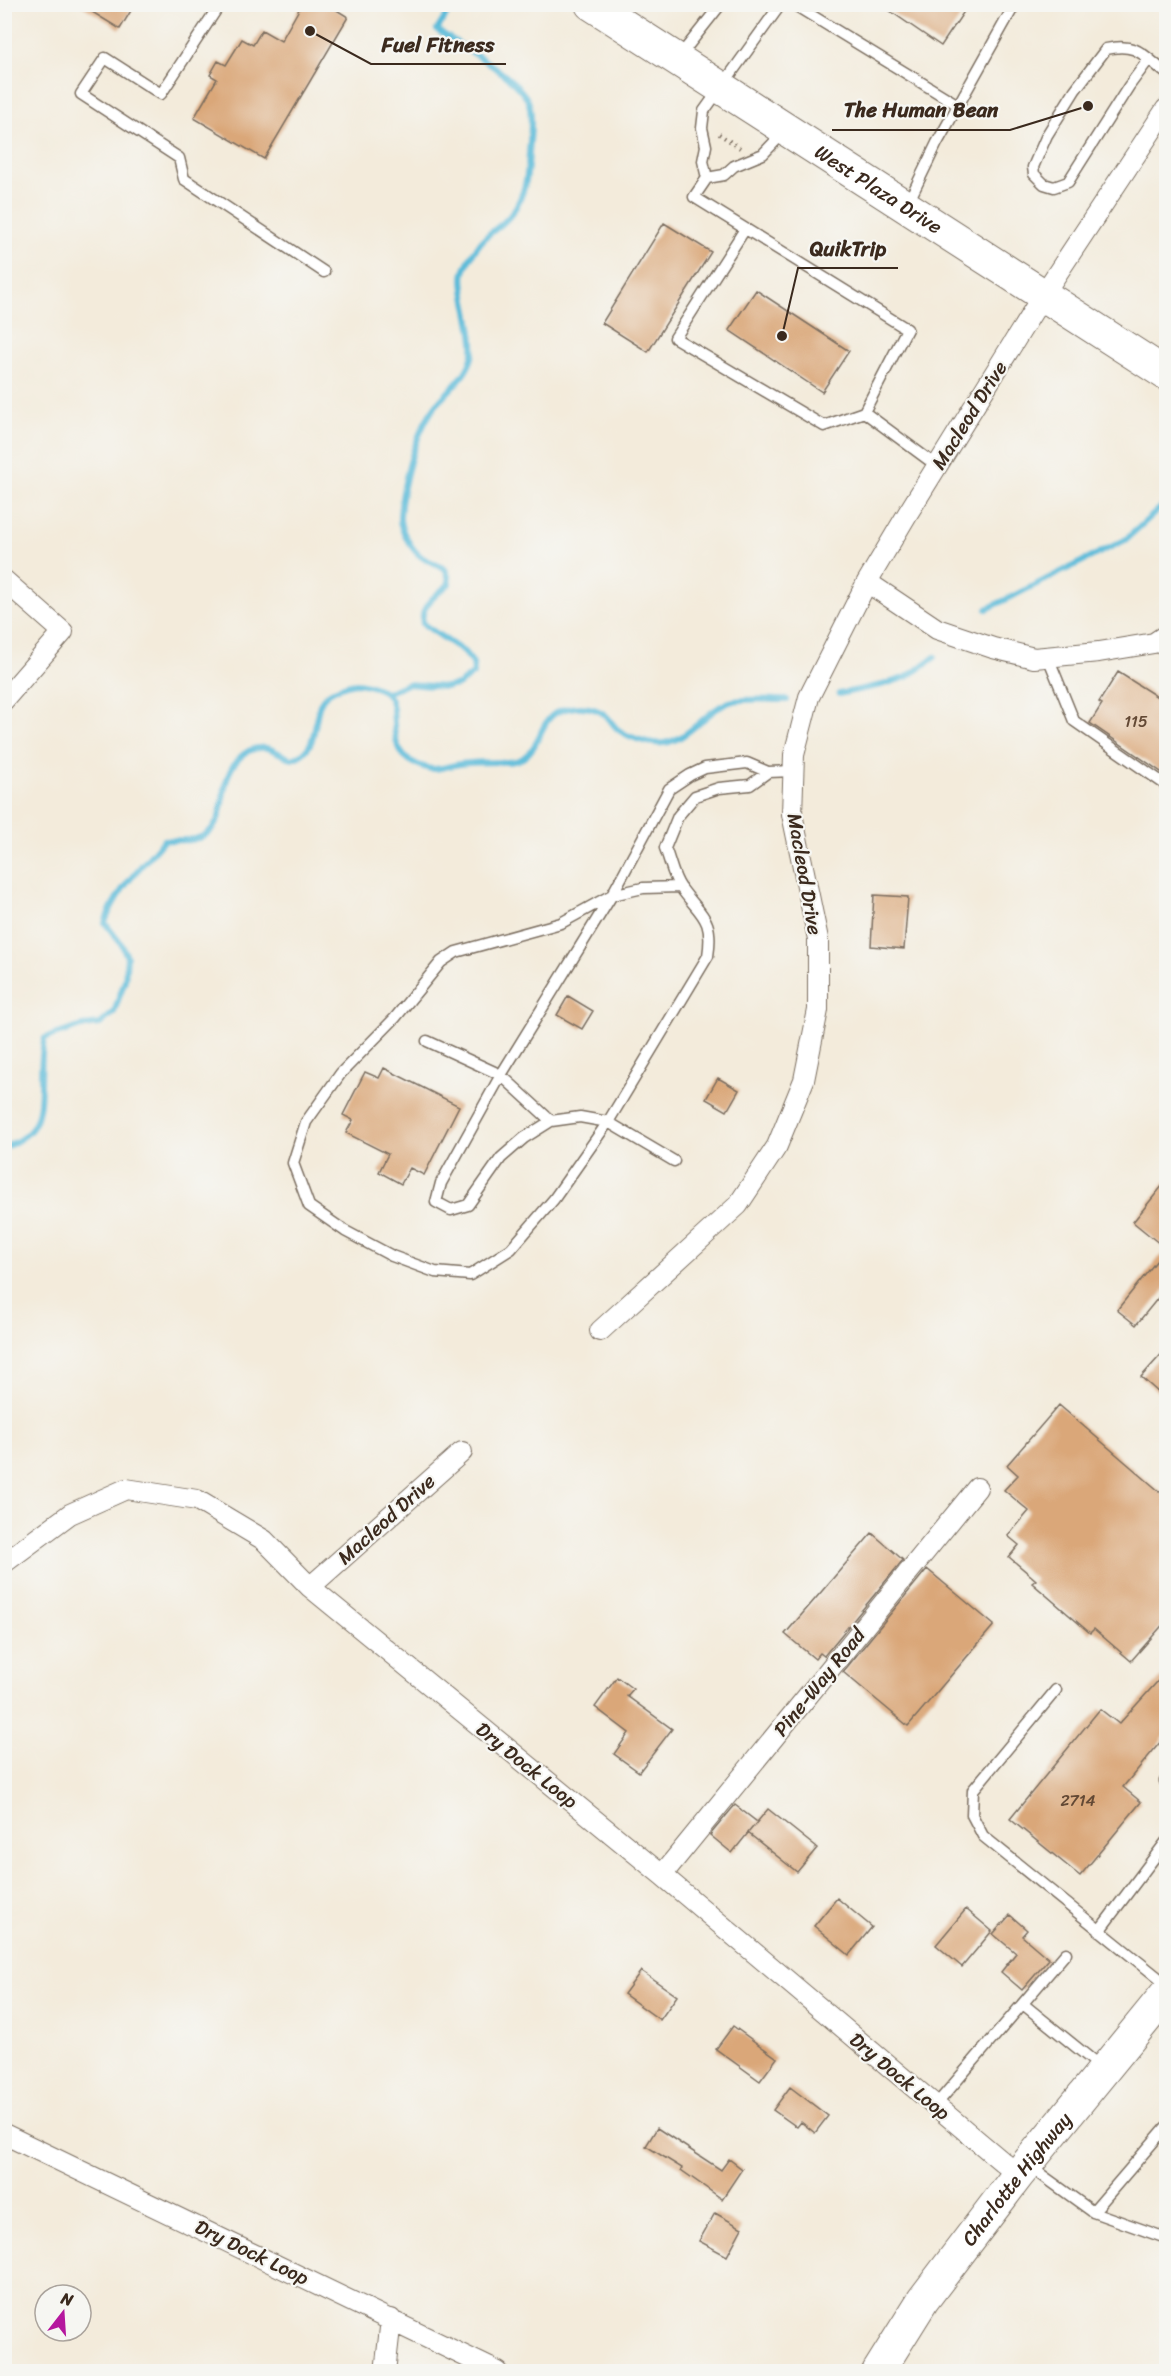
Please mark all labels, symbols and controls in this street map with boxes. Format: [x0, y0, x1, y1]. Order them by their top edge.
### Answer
callout: Fuel Fitness [371, 25, 506, 64]
text: Fuel Fitness [381, 26, 495, 64]
callout: The Human Bean [832, 91, 1010, 130]
text: The Human Bean [844, 91, 999, 129]
street label: West Plaza Drive [807, 135, 949, 244]
callout: QuikTrip [798, 229, 898, 268]
text: QuikTrip [810, 230, 886, 268]
street label: Macleod Drive [922, 354, 1017, 477]
house number: 115 [1124, 707, 1148, 736]
street label: Macleod Drive [777, 810, 832, 938]
street label: Macleod Drive [329, 1465, 444, 1574]
street label: Pine-Way Road [764, 1619, 875, 1745]
street label: Dry Dock Loop [468, 1713, 586, 1818]
house number: 2714 [1060, 1786, 1096, 1815]
street label: Dry Dock Loop [841, 2023, 959, 2130]
street label: Charlotte Highway [953, 2104, 1081, 2254]
street label: Dry Dock Loop [189, 2210, 315, 2295]
north arrow [33, 2283, 93, 2343]
text: N [57, 2283, 78, 2315]

